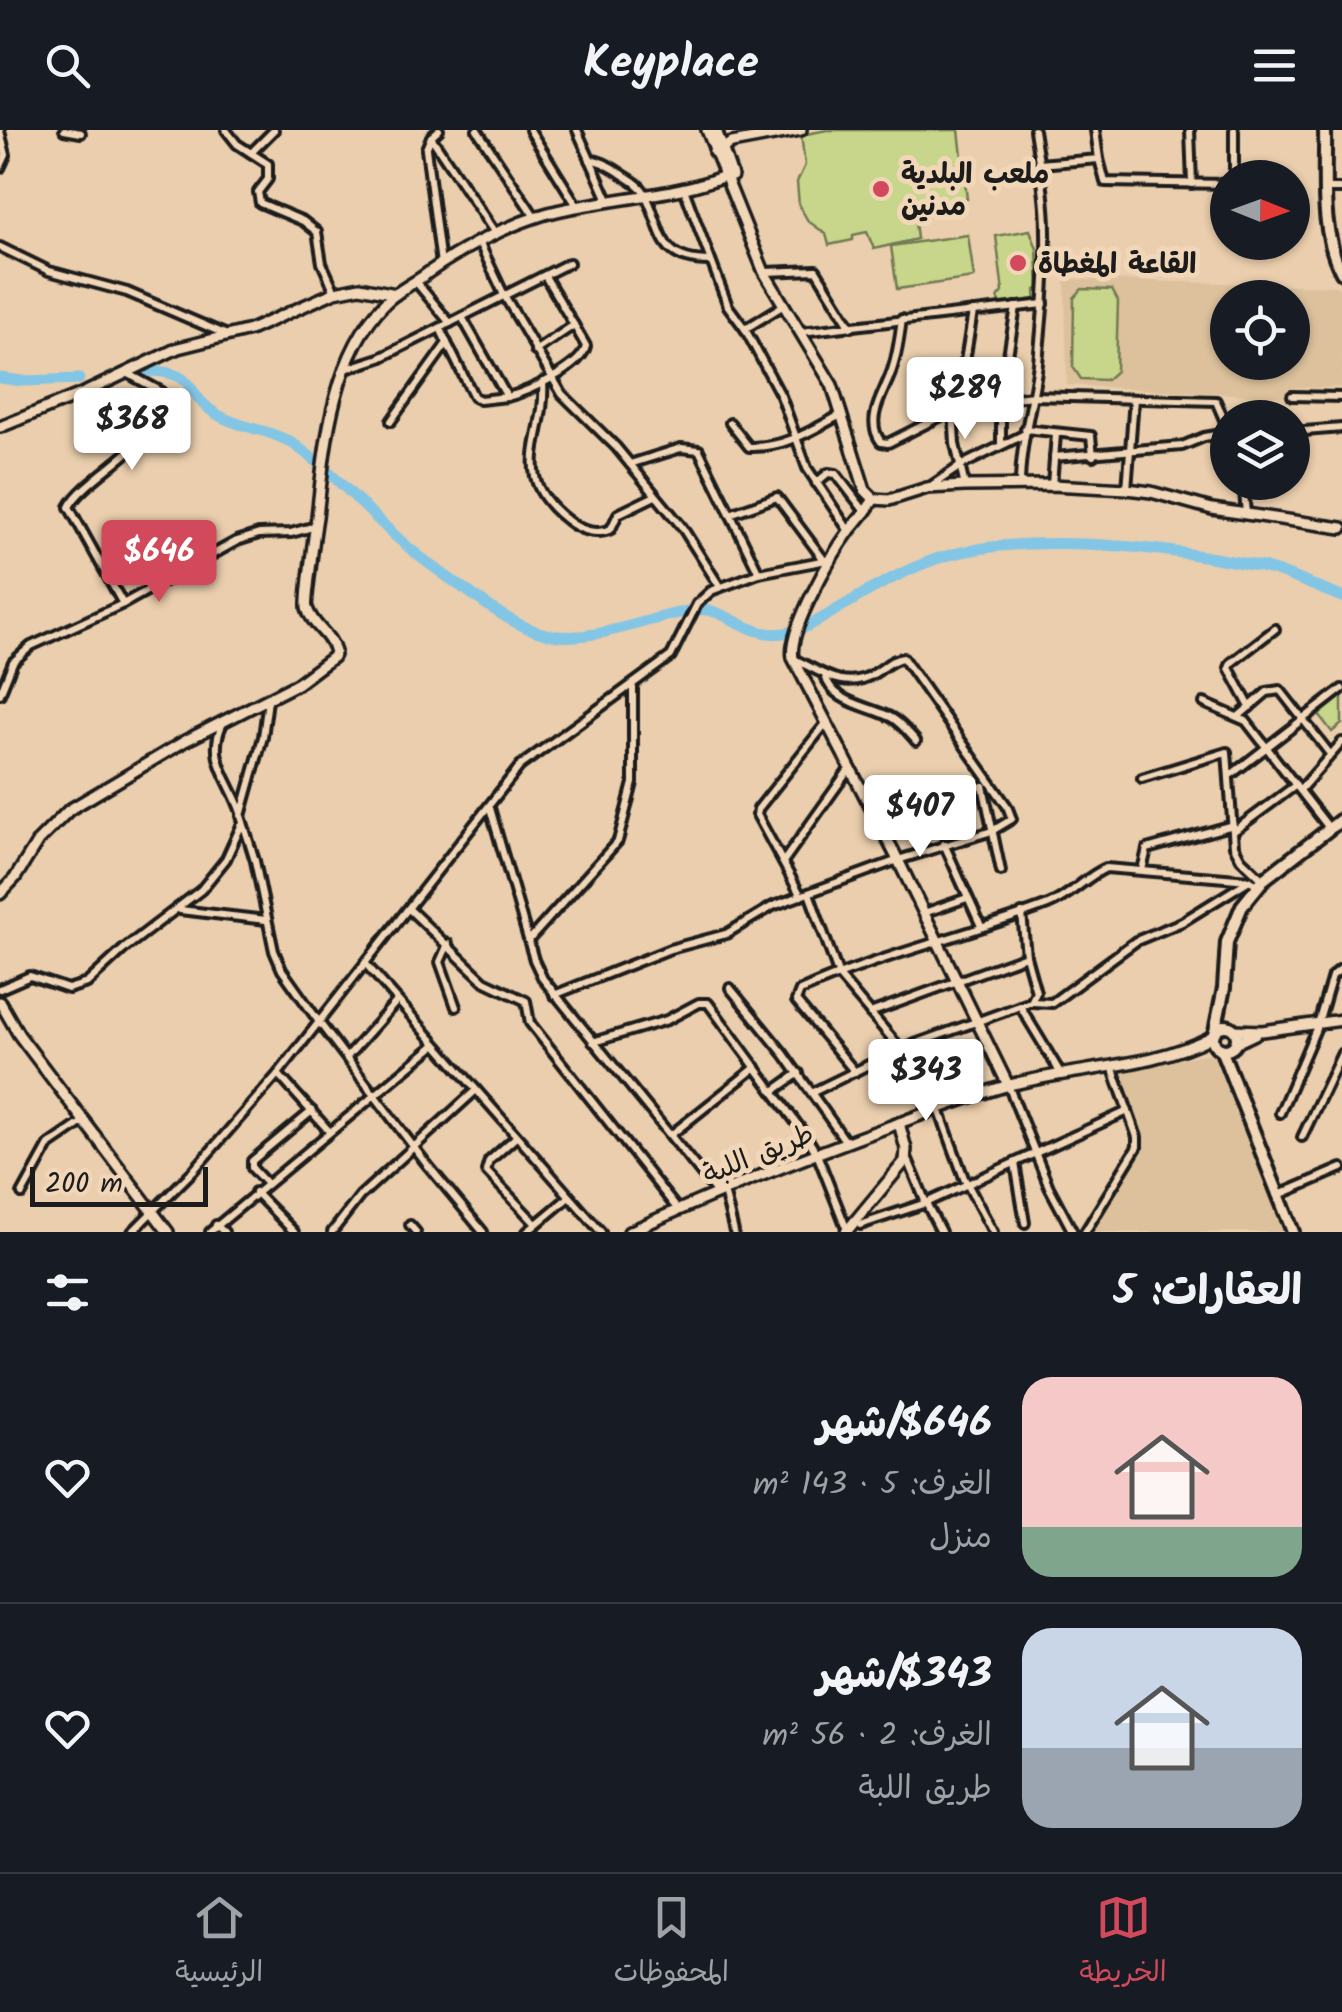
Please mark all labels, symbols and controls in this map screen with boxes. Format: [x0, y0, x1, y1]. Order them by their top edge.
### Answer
text: Keyplace [583, 29, 759, 101]
icon: search [40, 38, 95, 93]
icon: menu [1247, 38, 1302, 93]
place label: ملعب البلدية مدنين [901, 153, 1049, 230]
north arrow [1210, 160, 1310, 260]
map controls [1210, 160, 1310, 500]
marker: ملعب البلدية مدنين [870, 178, 892, 200]
place label: القاعة المغطاة [1038, 243, 1196, 288]
marker: القاعة المغطاة [1007, 252, 1029, 274]
button: locate [1210, 280, 1310, 380]
pin: $289 [906, 357, 1024, 442]
text: $289 [929, 364, 1001, 415]
pin: $368 [73, 388, 191, 473]
text: $368 [96, 395, 168, 446]
button: layers [1210, 400, 1310, 500]
pin: $646 [100, 520, 218, 605]
text: $646 [123, 527, 195, 578]
pin: $407 [861, 775, 979, 860]
text: $407 [886, 782, 954, 833]
pin: $343 [867, 1039, 985, 1124]
text: $343 [890, 1046, 962, 1097]
street label: طريق اللبة [696, 1113, 822, 1198]
scale bar [30, 1162, 208, 1206]
text: 200 m [45, 1162, 123, 1207]
text: العقارات: 5 [1114, 1259, 1302, 1326]
icon: filters [40, 1265, 95, 1320]
text: $646/شهر [817, 1391, 992, 1458]
icon: home [1102, 1417, 1222, 1537]
icon: heart [40, 1450, 95, 1505]
text: الغرف: 5 · 143 m² [753, 1460, 992, 1511]
text: منزل [929, 1513, 992, 1564]
text: $343/شهر [817, 1642, 992, 1709]
icon: home [1102, 1668, 1222, 1788]
icon: heart [40, 1701, 95, 1756]
text: الغرف: 2 · 56 m² [763, 1711, 992, 1762]
text: طريق اللبة [859, 1764, 992, 1815]
tab: الرئيسية [175, 1890, 263, 1996]
tab: المحفوظات [614, 1890, 729, 1996]
tab: الخريطة [1079, 1890, 1167, 1996]

